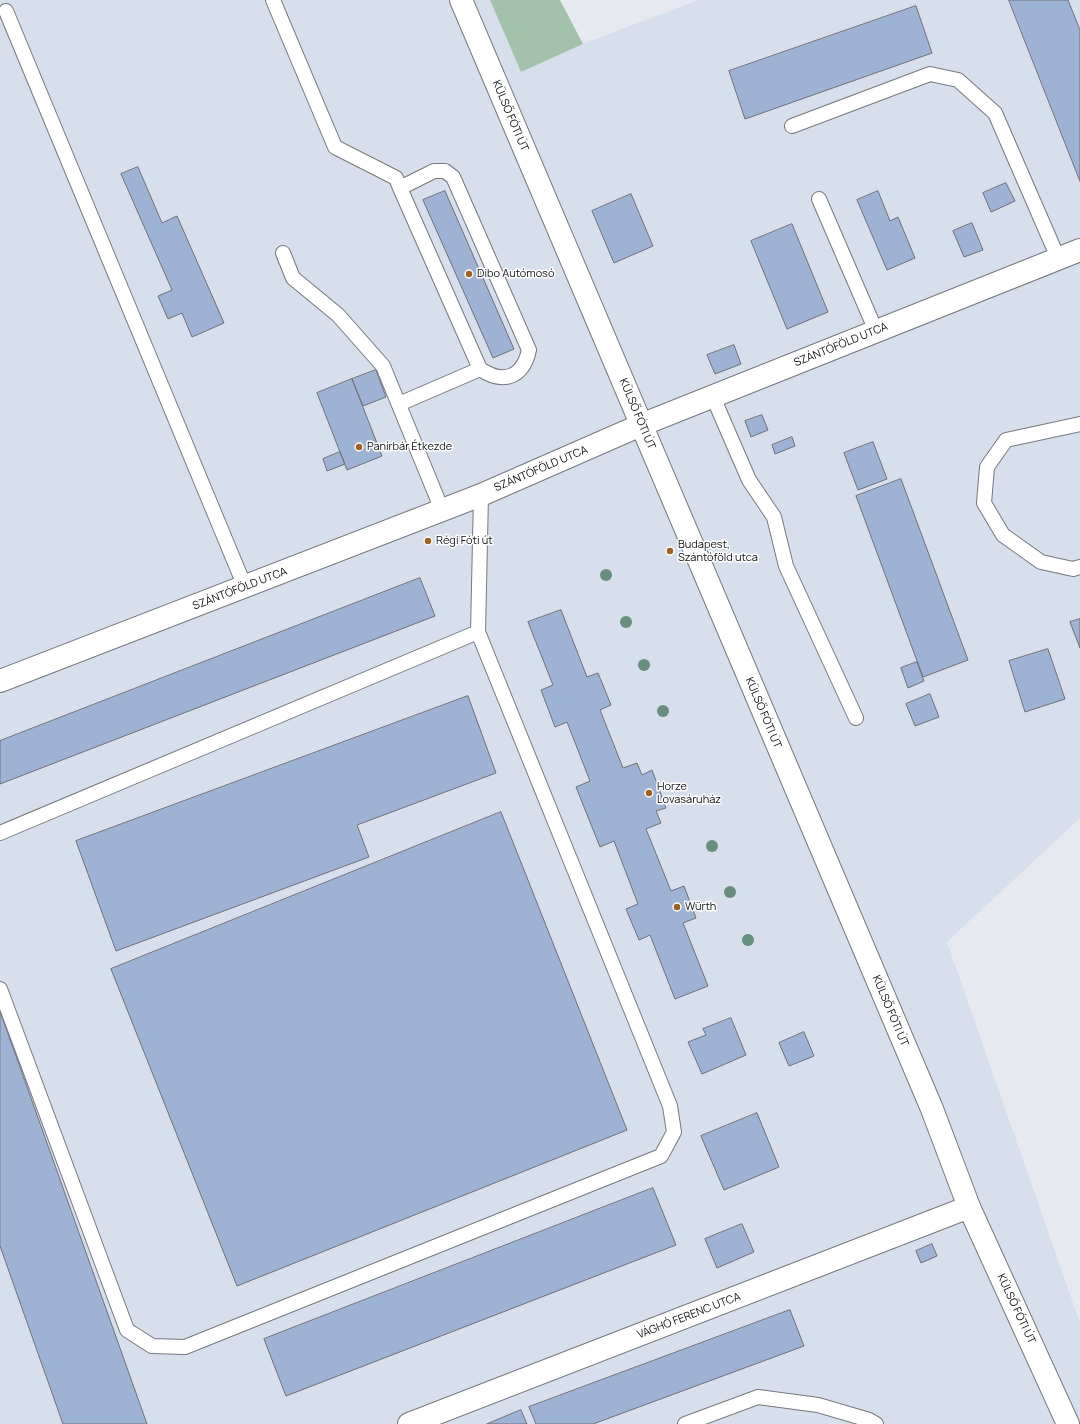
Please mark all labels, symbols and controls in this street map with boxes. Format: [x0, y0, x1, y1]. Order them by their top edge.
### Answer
street label: KÜLSŐ FÓTI ÚT [489, 79, 531, 153]
place label: Dibo Autómosó [477, 267, 554, 281]
marker: Dibo Autómosó [464, 269, 474, 279]
street label: SZÁNTÓFÖLD UTCA [792, 320, 890, 370]
street label: KÜLSŐ FÓTI ÚT [616, 377, 658, 451]
place label: Panírbár Étkezde [367, 440, 452, 454]
marker: Panírbár Étkezde [354, 442, 364, 452]
street label: SZÁNTÓFÖLD UTCA [492, 443, 590, 495]
place label: Régi Fóti út [436, 534, 493, 548]
marker: Régi Fóti út [423, 536, 433, 546]
place label: Budapest, Szántóföld utca [678, 538, 758, 564]
marker: Budapest, Szántóföld utca [665, 546, 675, 556]
street label: SZÁNTÓFÖLD UTCA [191, 565, 289, 613]
street label: KÜLSŐ FÓTI ÚT [742, 676, 784, 750]
place label: Horze Lovasáruház [657, 780, 721, 806]
marker: Horze Lovasáruház [644, 788, 654, 798]
place label: Würth [685, 900, 716, 914]
marker: Würth [672, 902, 682, 912]
street label: KÜLSŐ FÓTI ÚT [869, 974, 911, 1048]
street label: KÜLSŐ FÓTI ÚT [994, 1272, 1038, 1346]
street label: VÁGHÓ FERENC UTCA [635, 1290, 743, 1342]

